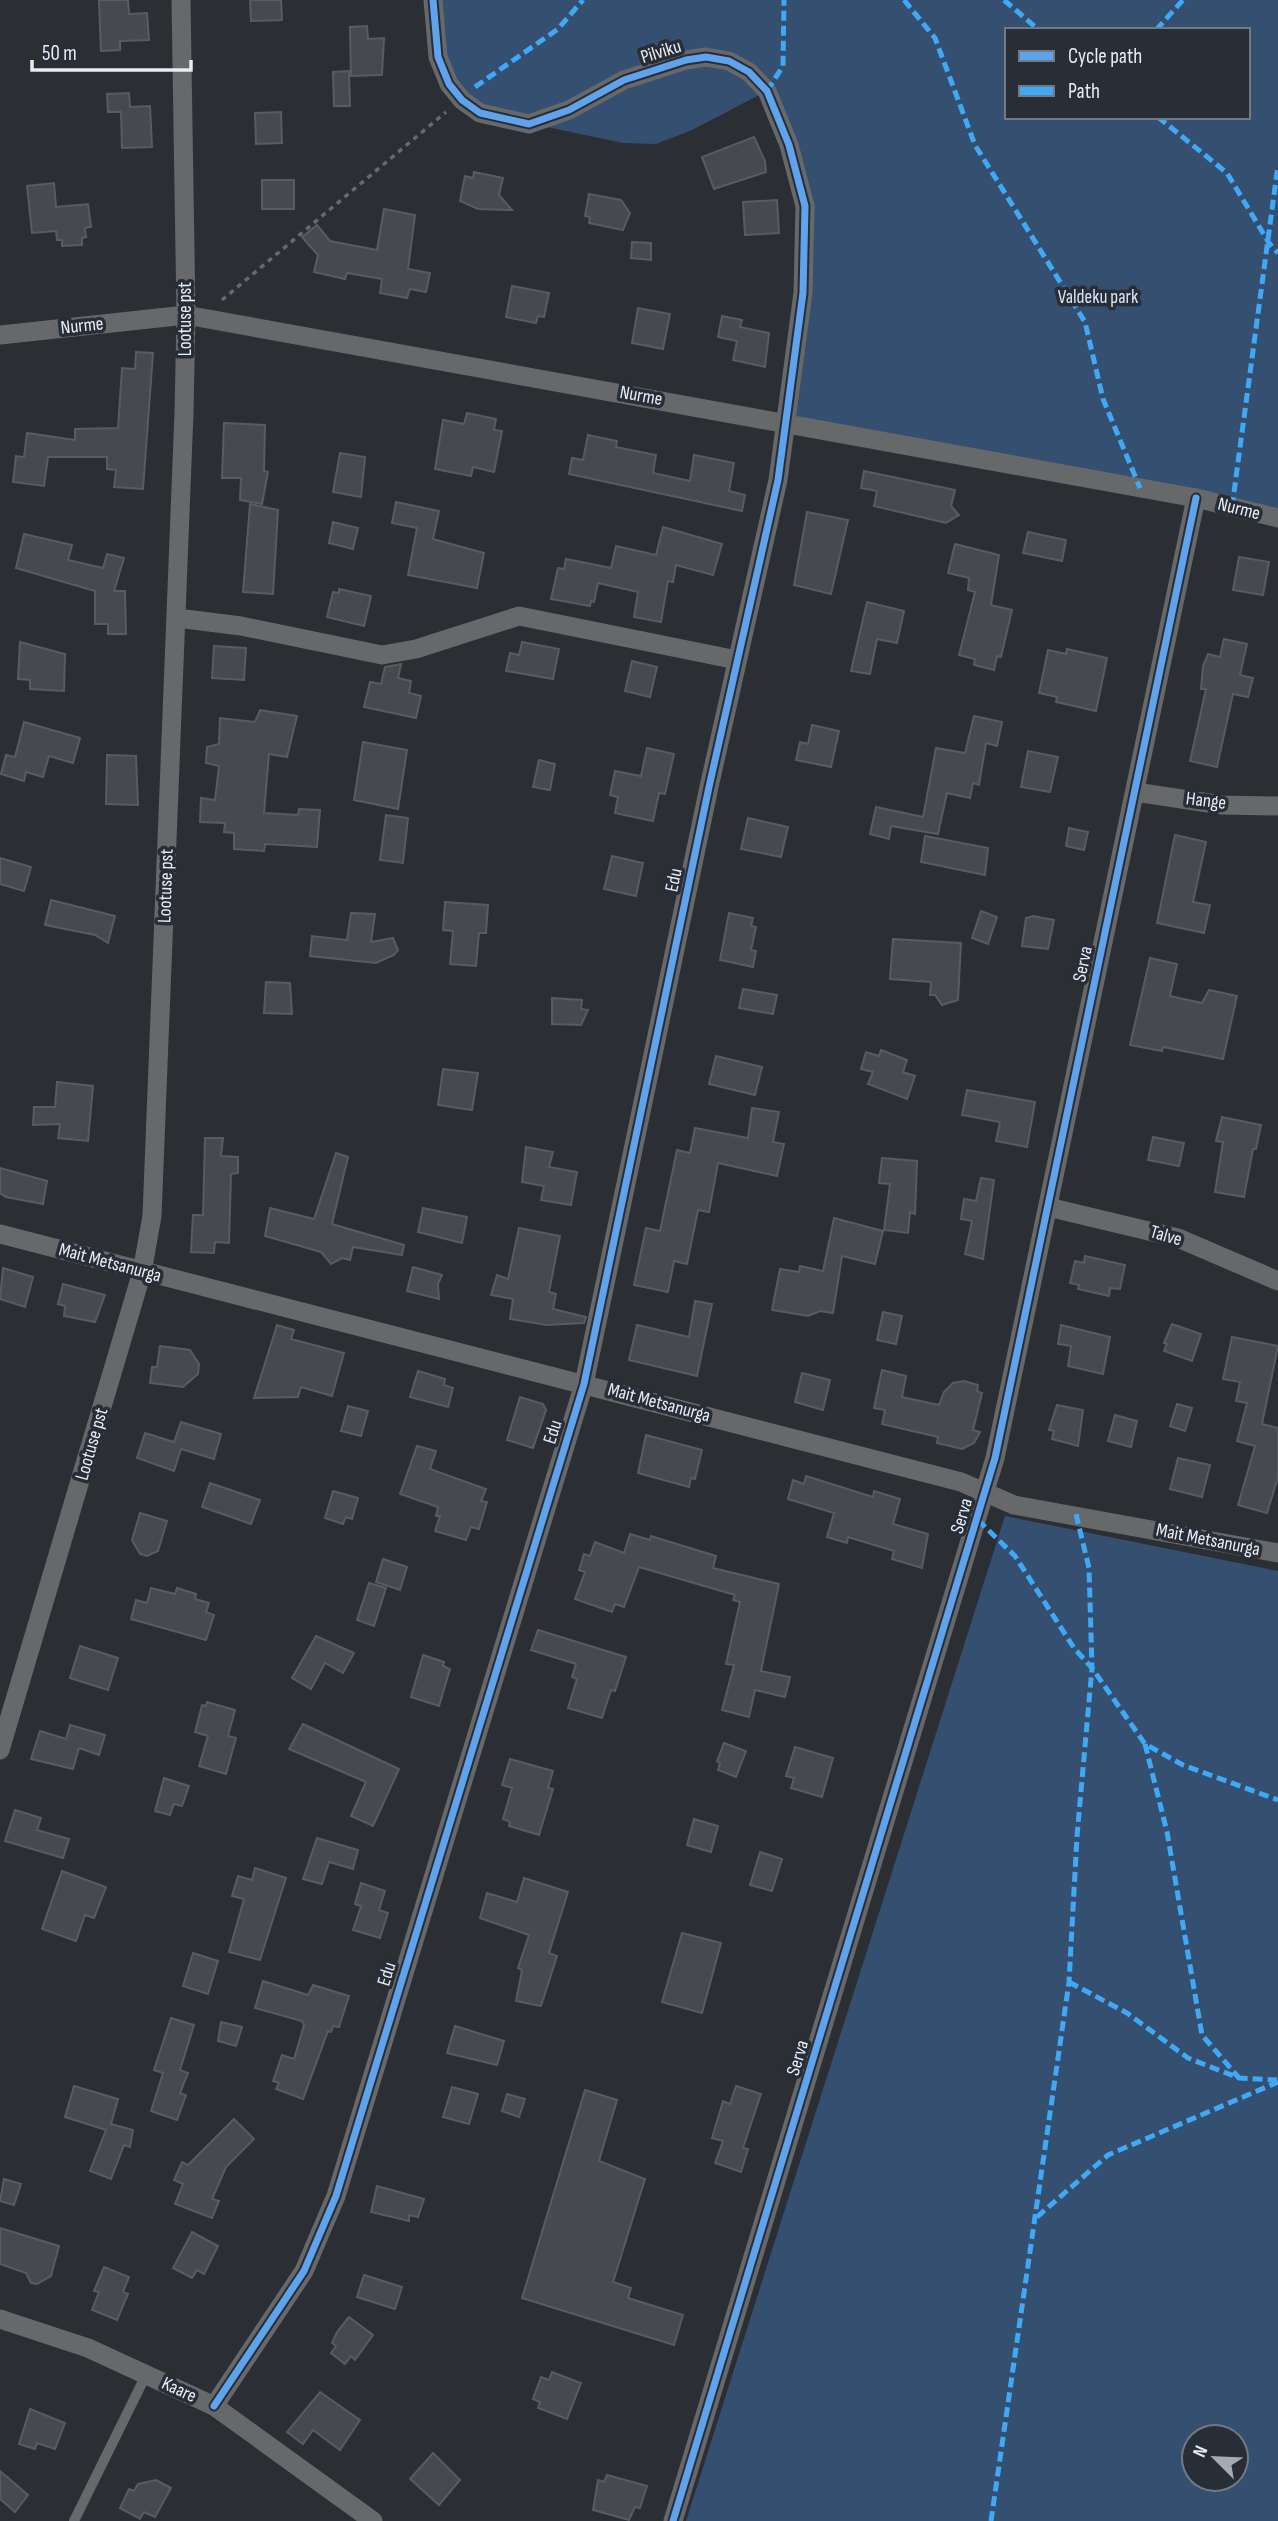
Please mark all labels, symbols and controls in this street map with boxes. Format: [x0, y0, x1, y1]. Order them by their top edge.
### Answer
scale bar [32, 28, 191, 72]
legend [1005, 28, 1250, 119]
street label: Pilviku [638, 35, 684, 69]
text: 50 m [42, 41, 77, 66]
text: Cycle path [1068, 44, 1142, 69]
text: Path [1068, 79, 1100, 104]
street label: Lootuse pst [174, 282, 197, 356]
park label: Valdeku park [1058, 286, 1139, 309]
street label: Nurme [59, 312, 105, 340]
street label: Nurme [618, 381, 664, 411]
street label: Nurme [1215, 493, 1263, 525]
street label: Hange [1185, 787, 1227, 815]
street label: Lootuse pst [153, 848, 179, 924]
street label: Edu [660, 866, 688, 894]
street label: Serva [1068, 944, 1098, 984]
street label: Talve [1147, 1221, 1185, 1251]
street label: Mait Metsanurga [56, 1238, 164, 1288]
street label: Mait Metsanurga [605, 1378, 713, 1428]
street label: Lootuse pst [71, 1405, 113, 1483]
street label: Edu [539, 1417, 567, 1447]
street label: Serva [946, 1496, 978, 1536]
street label: Mait Metsanurga [1154, 1519, 1262, 1561]
street label: Edu [373, 1959, 401, 1989]
street label: Serva [782, 2038, 814, 2078]
street label: Kaare [158, 2372, 200, 2408]
north arrow [1180, 2423, 1250, 2493]
text: N [1188, 2442, 1213, 2461]

